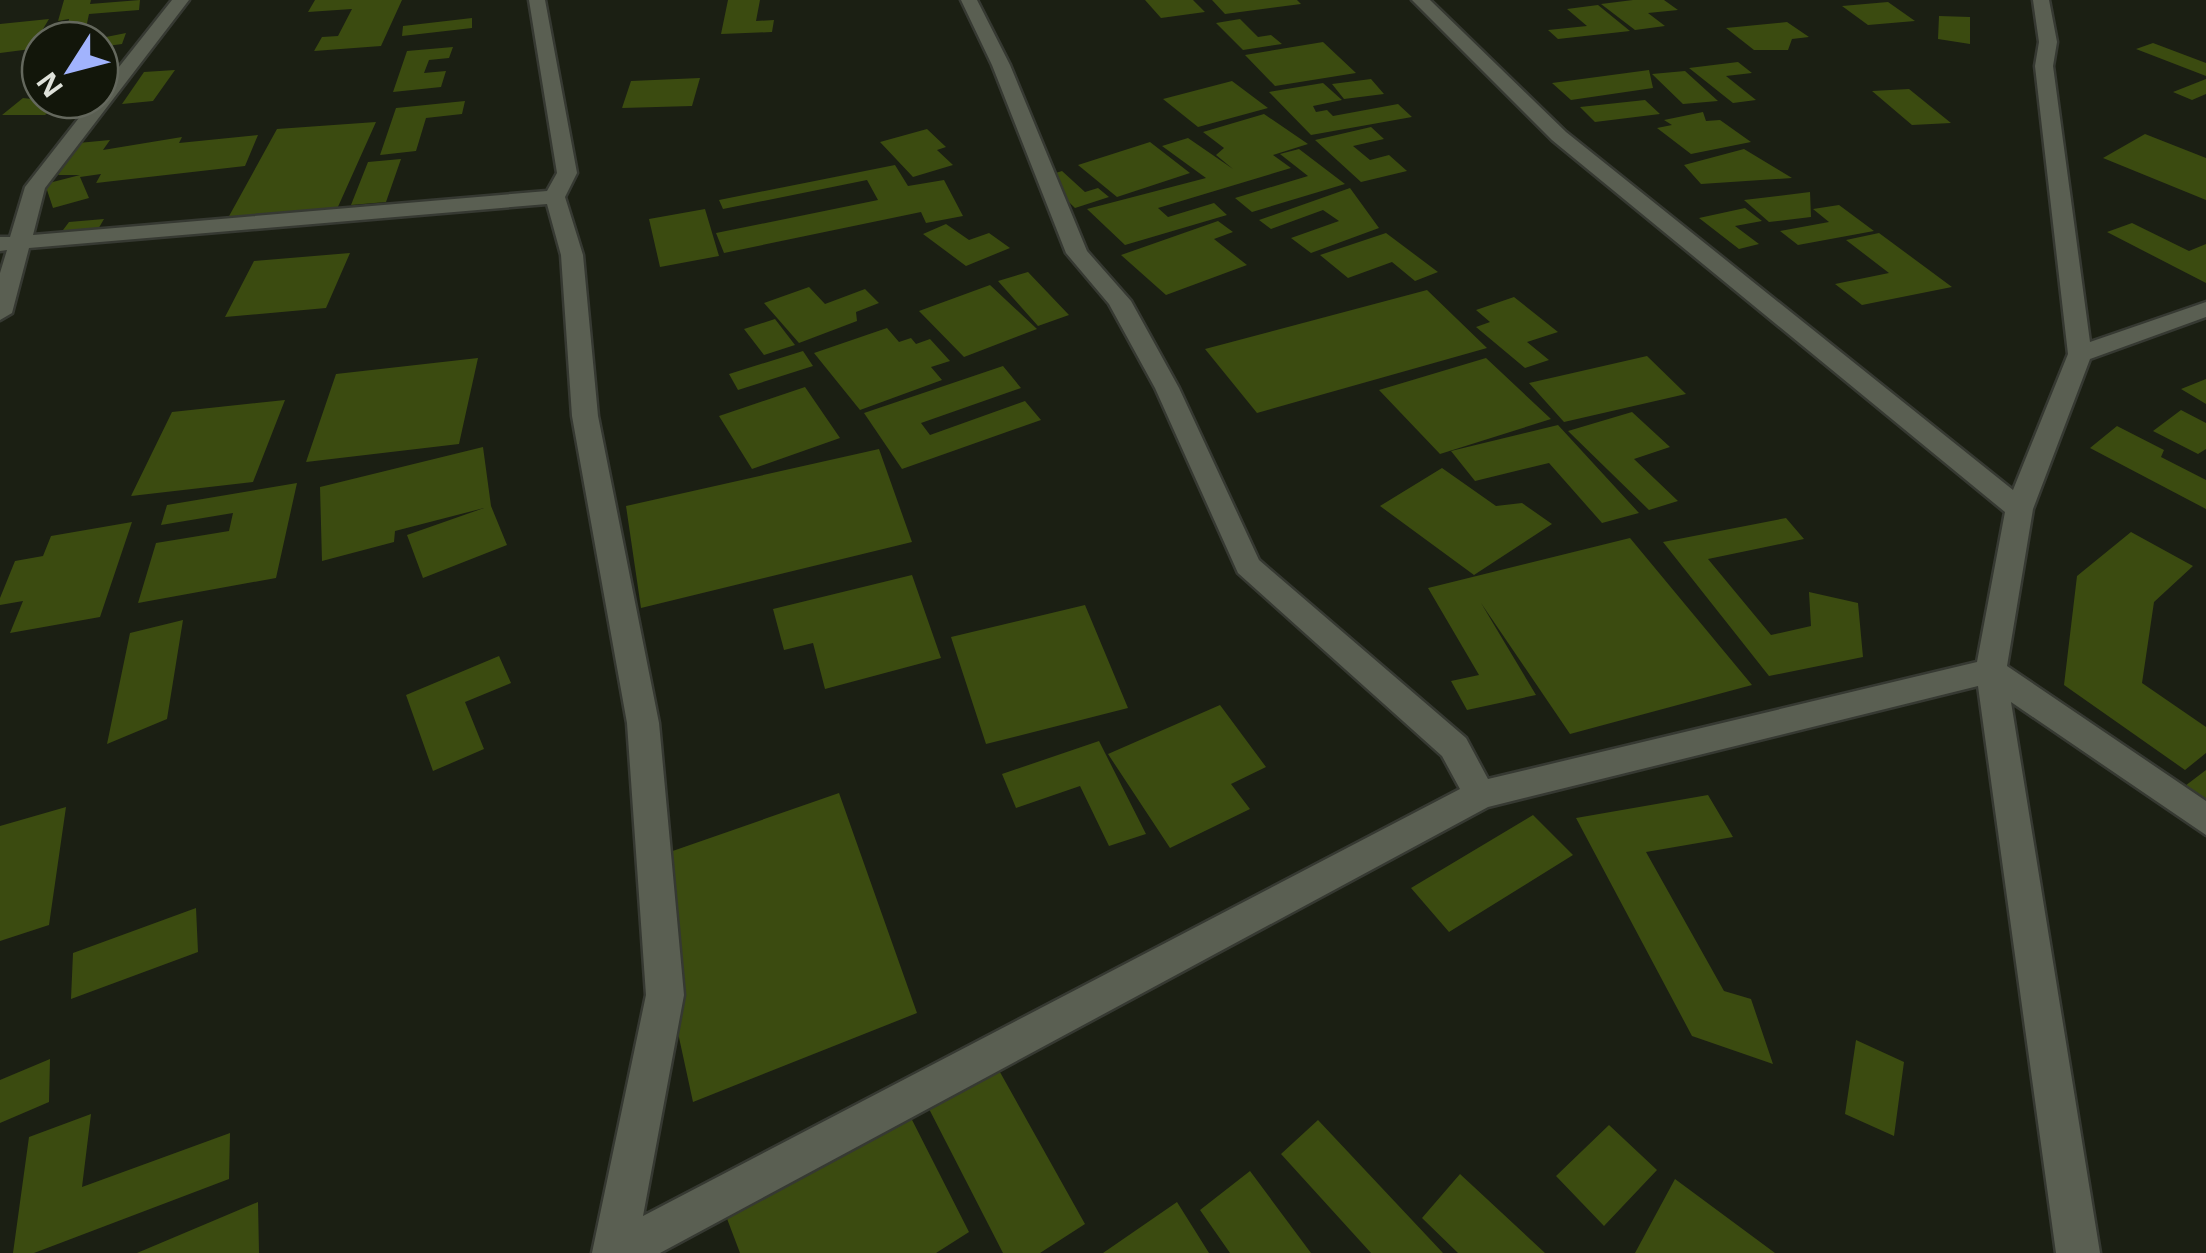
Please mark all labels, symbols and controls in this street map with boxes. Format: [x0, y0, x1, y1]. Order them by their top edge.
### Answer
north arrow [20, 20, 120, 120]
text: N [27, 65, 71, 106]

